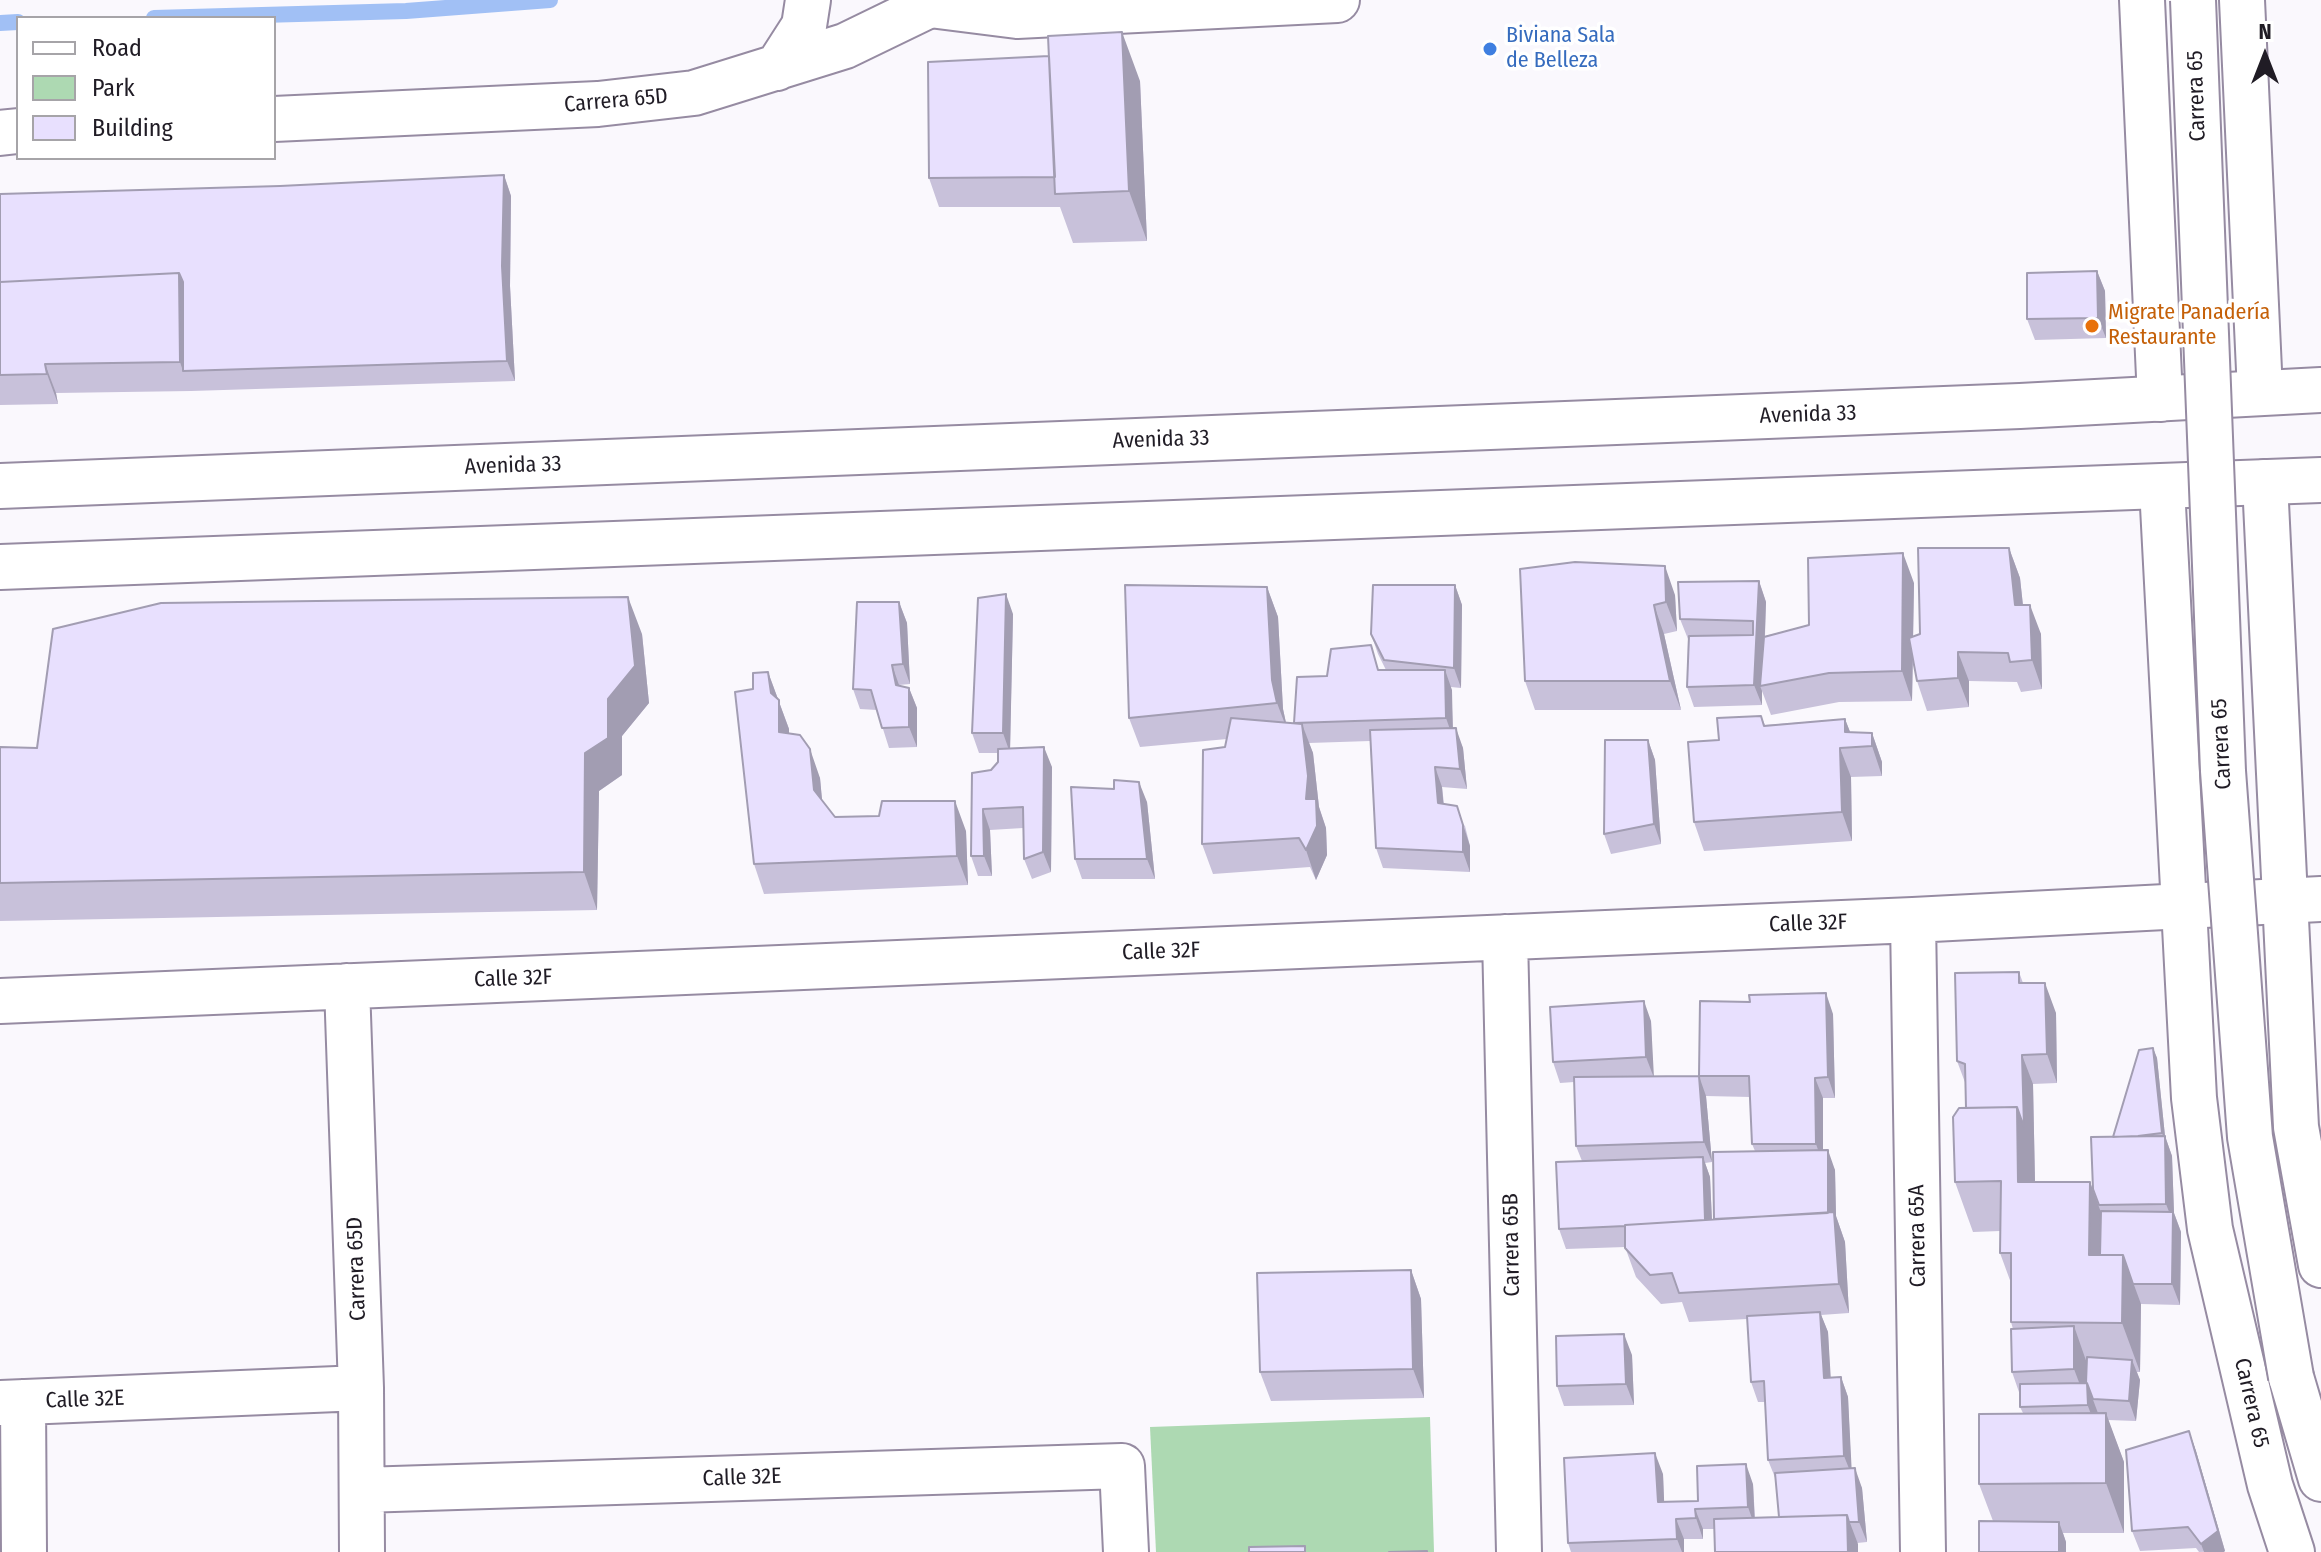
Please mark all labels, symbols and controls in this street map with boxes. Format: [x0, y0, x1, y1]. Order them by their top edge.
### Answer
legend [16, 16, 276, 160]
north arrow [2225, 16, 2305, 96]
text: N [2258, 18, 2272, 45]
place label: Biviana Sala de Belleza [1506, 23, 1615, 74]
text: Road [92, 34, 142, 62]
marker: Biviana Sala de Belleza [1481, 40, 1499, 58]
street label: Carrera 65 [2182, 50, 2212, 142]
text: Park [92, 74, 135, 102]
street label: Carrera 65D [563, 83, 669, 119]
text: Building [92, 114, 173, 142]
place label: Migrate Panadería Restaurante [2108, 300, 2270, 352]
marker: Migrate Panadería Restaurante [2083, 317, 2101, 335]
street label: Avenida 33 [1759, 400, 1857, 430]
street label: Avenida 33 [1112, 425, 1210, 455]
street label: Avenida 33 [464, 451, 562, 481]
street label: Carrera 65 [2206, 698, 2238, 790]
street label: Calle 32F [1768, 909, 1848, 939]
street label: Calle 32F [1121, 937, 1201, 967]
street label: Calle 32F [473, 964, 553, 994]
street label: Carrera 65A [1904, 1184, 1932, 1288]
street label: Carrera 65B [1498, 1193, 1526, 1297]
street label: Carrera 65D [342, 1217, 372, 1321]
street label: Carrera 65 [2228, 1356, 2274, 1450]
street label: Calle 32E [45, 1385, 125, 1415]
street label: Calle 32E [702, 1463, 782, 1493]

